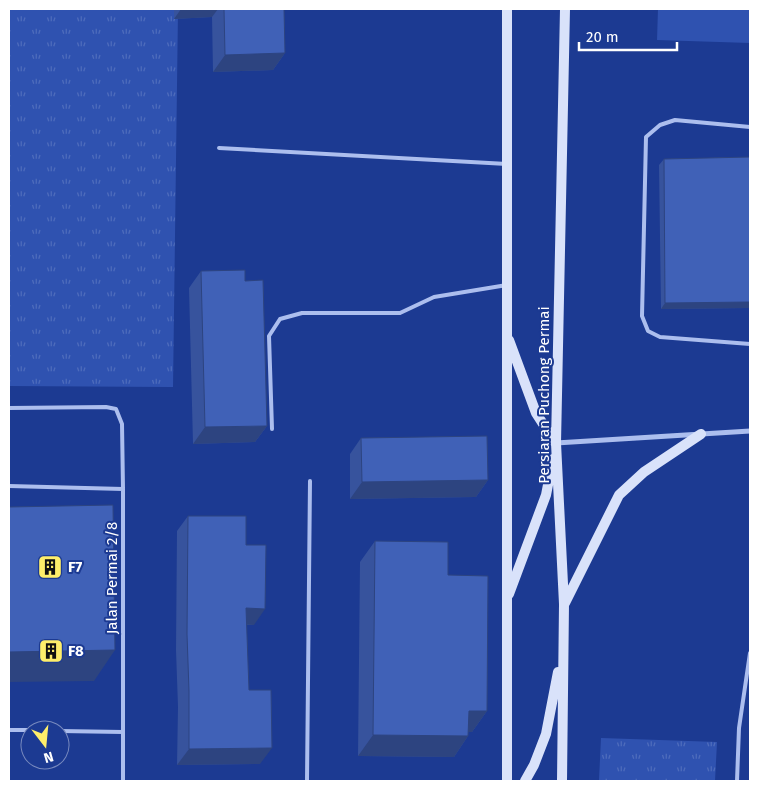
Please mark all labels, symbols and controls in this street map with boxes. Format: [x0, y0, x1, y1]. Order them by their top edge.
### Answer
scale bar [579, 20, 676, 52]
text: 20 m [586, 28, 619, 46]
street label: Persiaran Puchong Permai [535, 306, 553, 484]
street label: Jalan Permai 2/8 [103, 522, 121, 634]
building icon: F7 [37, 554, 63, 580]
place label: F7 [68, 558, 82, 576]
building icon: F8 [38, 638, 64, 664]
place label: F8 [68, 642, 84, 660]
north arrow [20, 720, 70, 770]
text: N [42, 748, 55, 766]

